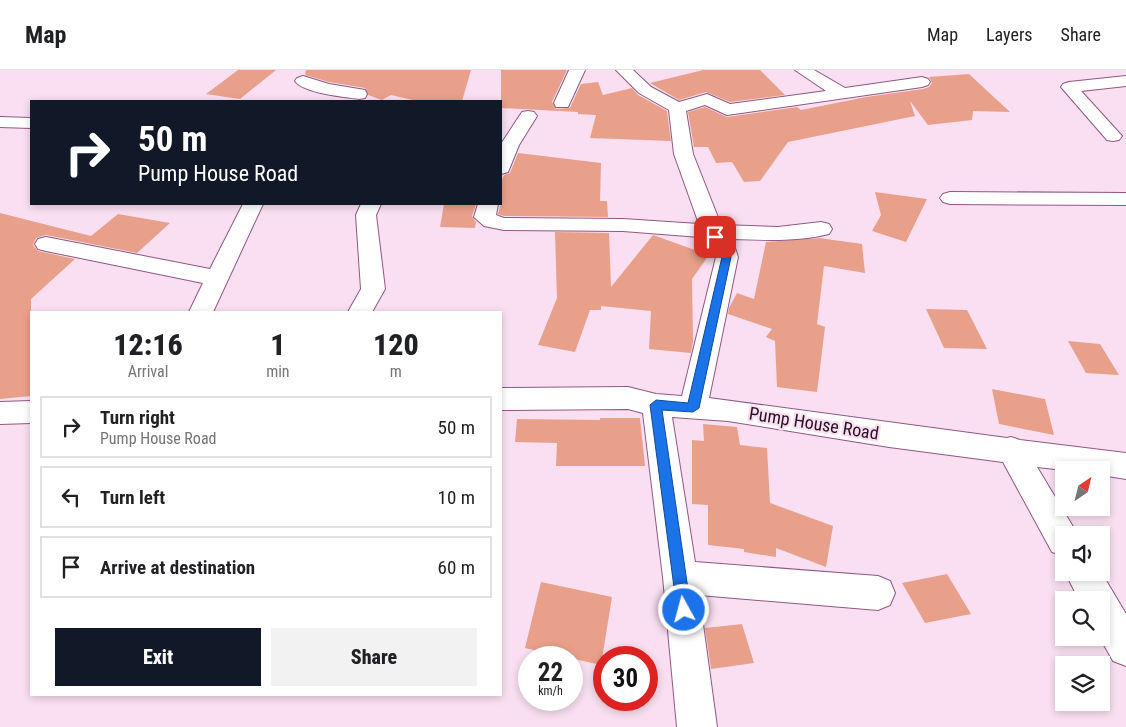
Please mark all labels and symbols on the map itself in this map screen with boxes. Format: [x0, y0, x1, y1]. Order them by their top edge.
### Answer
pin [694, 216, 736, 258]
street label: Pump House Road [748, 402, 880, 444]
north arrow [1055, 461, 1110, 516]
position arrow [657, 583, 709, 635]
speed limit sign: 30 [593, 646, 658, 711]

